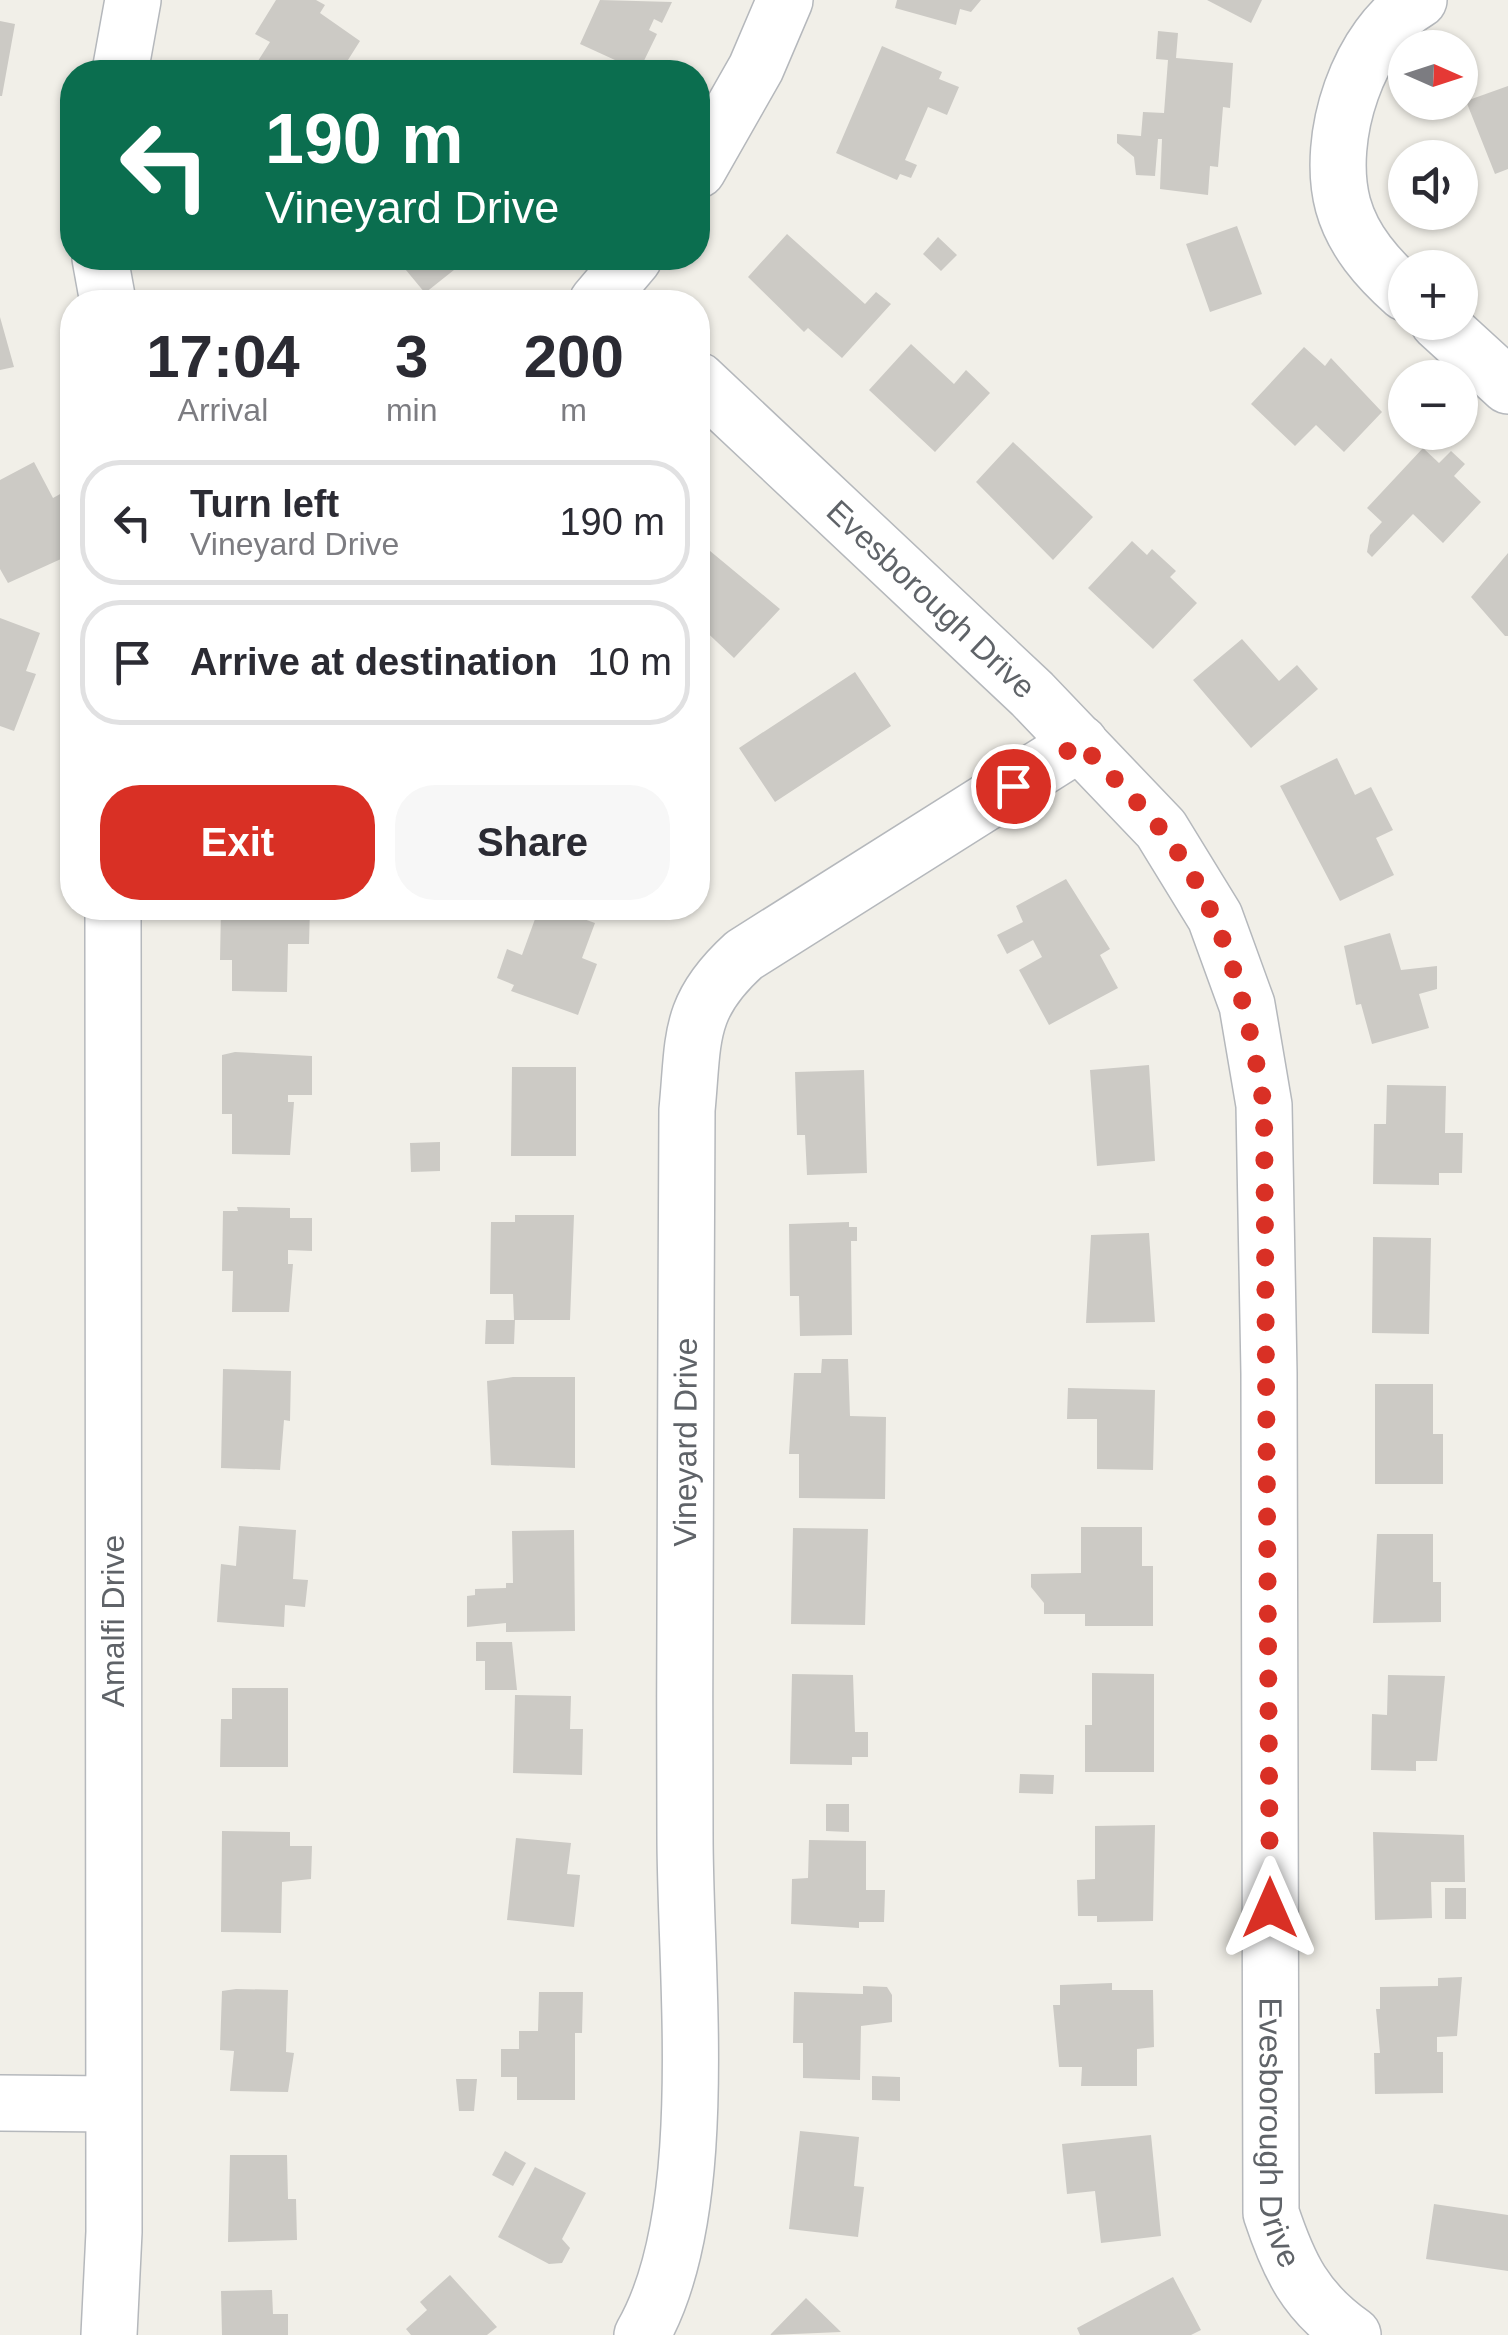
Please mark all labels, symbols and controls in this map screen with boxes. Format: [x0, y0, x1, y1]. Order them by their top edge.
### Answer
north arrow [1388, 30, 1478, 120]
map controls [1388, 30, 1478, 450]
icon: left [100, 100, 230, 230]
text: 190 m [265, 100, 463, 178]
button: sound [1388, 140, 1478, 230]
text: Vineyard Drive [265, 182, 559, 233]
button: + [1388, 250, 1478, 340]
text: 17:04 [146, 323, 300, 390]
text: 3 [395, 323, 428, 390]
text: 200 [524, 323, 624, 390]
button: − [1388, 360, 1478, 450]
text: Arrival [178, 392, 268, 428]
text: min [386, 392, 437, 428]
text: m [560, 392, 587, 428]
text: Turn left [190, 483, 339, 525]
street label: Evesborough Drive [820, 493, 1043, 706]
icon: left [105, 495, 160, 550]
text: 190 m [559, 501, 665, 543]
text: Vineyard Drive [190, 526, 399, 562]
icon: arrive [105, 635, 160, 690]
text: Arrive at destination [190, 641, 557, 683]
text: 10 m [587, 641, 672, 683]
pin [971, 744, 1056, 829]
icon: arrive [986, 759, 1041, 814]
button: Exit [100, 785, 375, 900]
button: Share [395, 785, 670, 900]
street label: Vineyard Drive [667, 1337, 704, 1547]
street label: Amalfi Drive [95, 1535, 131, 1707]
position arrow [1218, 1856, 1322, 1960]
street label: Evesborough Drive [1252, 1997, 1308, 2273]

